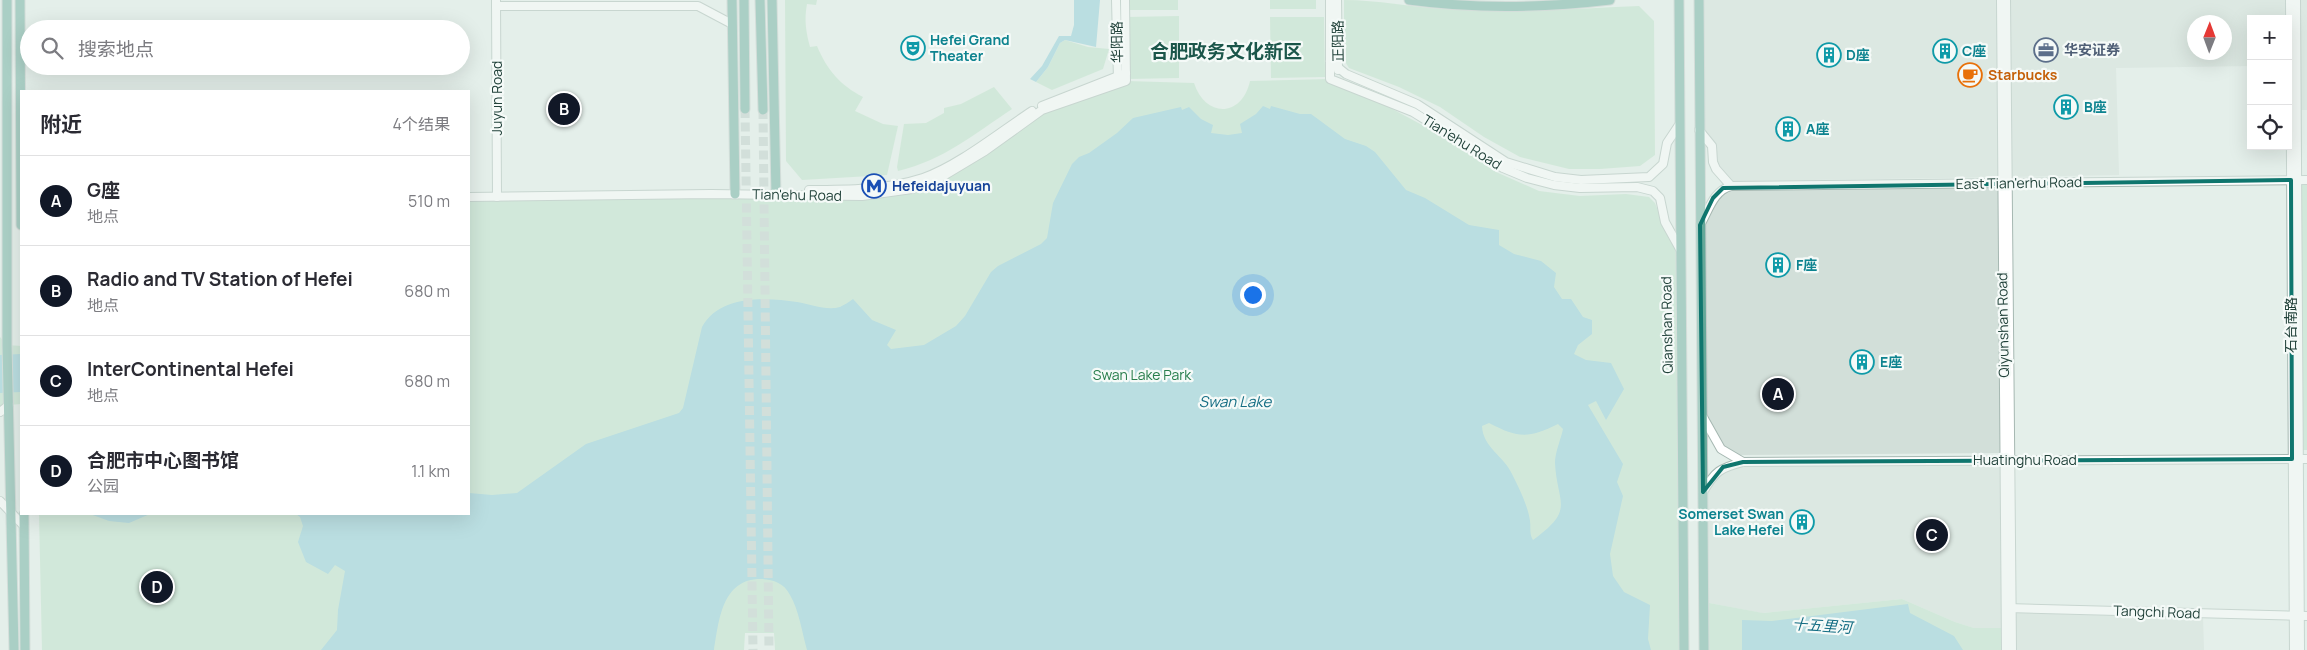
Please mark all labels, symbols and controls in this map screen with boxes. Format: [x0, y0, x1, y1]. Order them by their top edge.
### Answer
north arrow [2187, 15, 2232, 60]
map controls [2247, 15, 2292, 150]
button: + [2247, 15, 2292, 60]
search box [20, 20, 470, 75]
street label: 正阳路 [1328, 20, 1347, 62]
street label: 华阳路 [1107, 21, 1126, 63]
place label: Hefei Grand Theater [930, 30, 1010, 65]
icon: search [38, 34, 66, 62]
theatre icon: Hefei Grand Theater [900, 35, 926, 61]
text: 搜索地点 [78, 36, 154, 62]
office icon: 华安证券 [2033, 37, 2059, 63]
district label: 合肥政务文化新区 [1150, 38, 1302, 64]
building icon: C座 [1932, 38, 1958, 64]
place label: 华安证券 [2064, 40, 2120, 59]
place label: C座 [1962, 41, 1986, 60]
building icon: D座 [1816, 42, 1842, 68]
place label: D座 [1846, 45, 1870, 64]
button: − [2247, 60, 2292, 105]
street label: Juyun Road [487, 61, 506, 135]
cafe icon: Starbucks [1957, 62, 1983, 88]
place label: Starbucks [1988, 65, 2058, 84]
pin: B [548, 90, 580, 128]
building icon: B座 [2053, 94, 2079, 120]
place label: B座 [2084, 97, 2107, 116]
button: locate [2247, 105, 2292, 150]
text: 附近 [40, 110, 82, 138]
street label: Tian'ehu Road [1419, 110, 1505, 173]
text: 4个结果 [393, 113, 450, 135]
building icon: A座 [1775, 116, 1801, 142]
place label: A座 [1806, 119, 1829, 138]
street label: East Tian'erhu Road [1956, 172, 2082, 193]
metro station icon: Hefeidajuyuan [861, 173, 887, 199]
place label: Hefeidajuyuan [892, 176, 991, 195]
text: G座 [87, 177, 120, 203]
street label: Tian'ehu Road [752, 184, 842, 205]
text: A [51, 190, 61, 212]
text: 510 m [408, 190, 450, 212]
text: 地点 [87, 205, 119, 227]
building icon: F座 [1765, 252, 1791, 278]
place label: F座 [1796, 255, 1817, 274]
text: Radio and TV Station of Hefei [87, 266, 353, 292]
street label: Qiyunshan Road [1992, 272, 2013, 378]
street label: Qianshan Road [1656, 276, 1677, 374]
text: B [51, 280, 61, 302]
text: 680 m [404, 280, 450, 302]
your location [1240, 282, 1266, 308]
text: 地点 [87, 294, 119, 316]
street label: 石台南路 [2281, 297, 2300, 353]
building icon: E座 [1849, 349, 1875, 375]
place label: E座 [1880, 352, 1902, 371]
text: InterContinental Hefei [87, 356, 294, 382]
park label: Swan Lake Park [1093, 365, 1192, 384]
text: C [50, 370, 62, 392]
text: 680 m [404, 370, 450, 392]
pin: A [1762, 375, 1794, 413]
text: 地点 [87, 384, 119, 406]
water label: Swan Lake [1199, 391, 1273, 412]
text: 合肥市中心图书馆 [87, 447, 239, 473]
street label: Huatinghu Road [1973, 450, 2077, 469]
text: D [50, 460, 62, 482]
text: 1.1 km [411, 460, 450, 482]
text: 公园 [87, 475, 119, 497]
place label: Somerset Swan Lake Hefei [1678, 504, 1784, 539]
building icon: Somerset Swan Lake Hefei [1789, 509, 1815, 535]
pin: C [1916, 516, 1948, 554]
pin: D [141, 568, 173, 606]
street label: Tangchi Road [2113, 600, 2201, 623]
water label: 十五里河 [1791, 613, 1856, 638]

